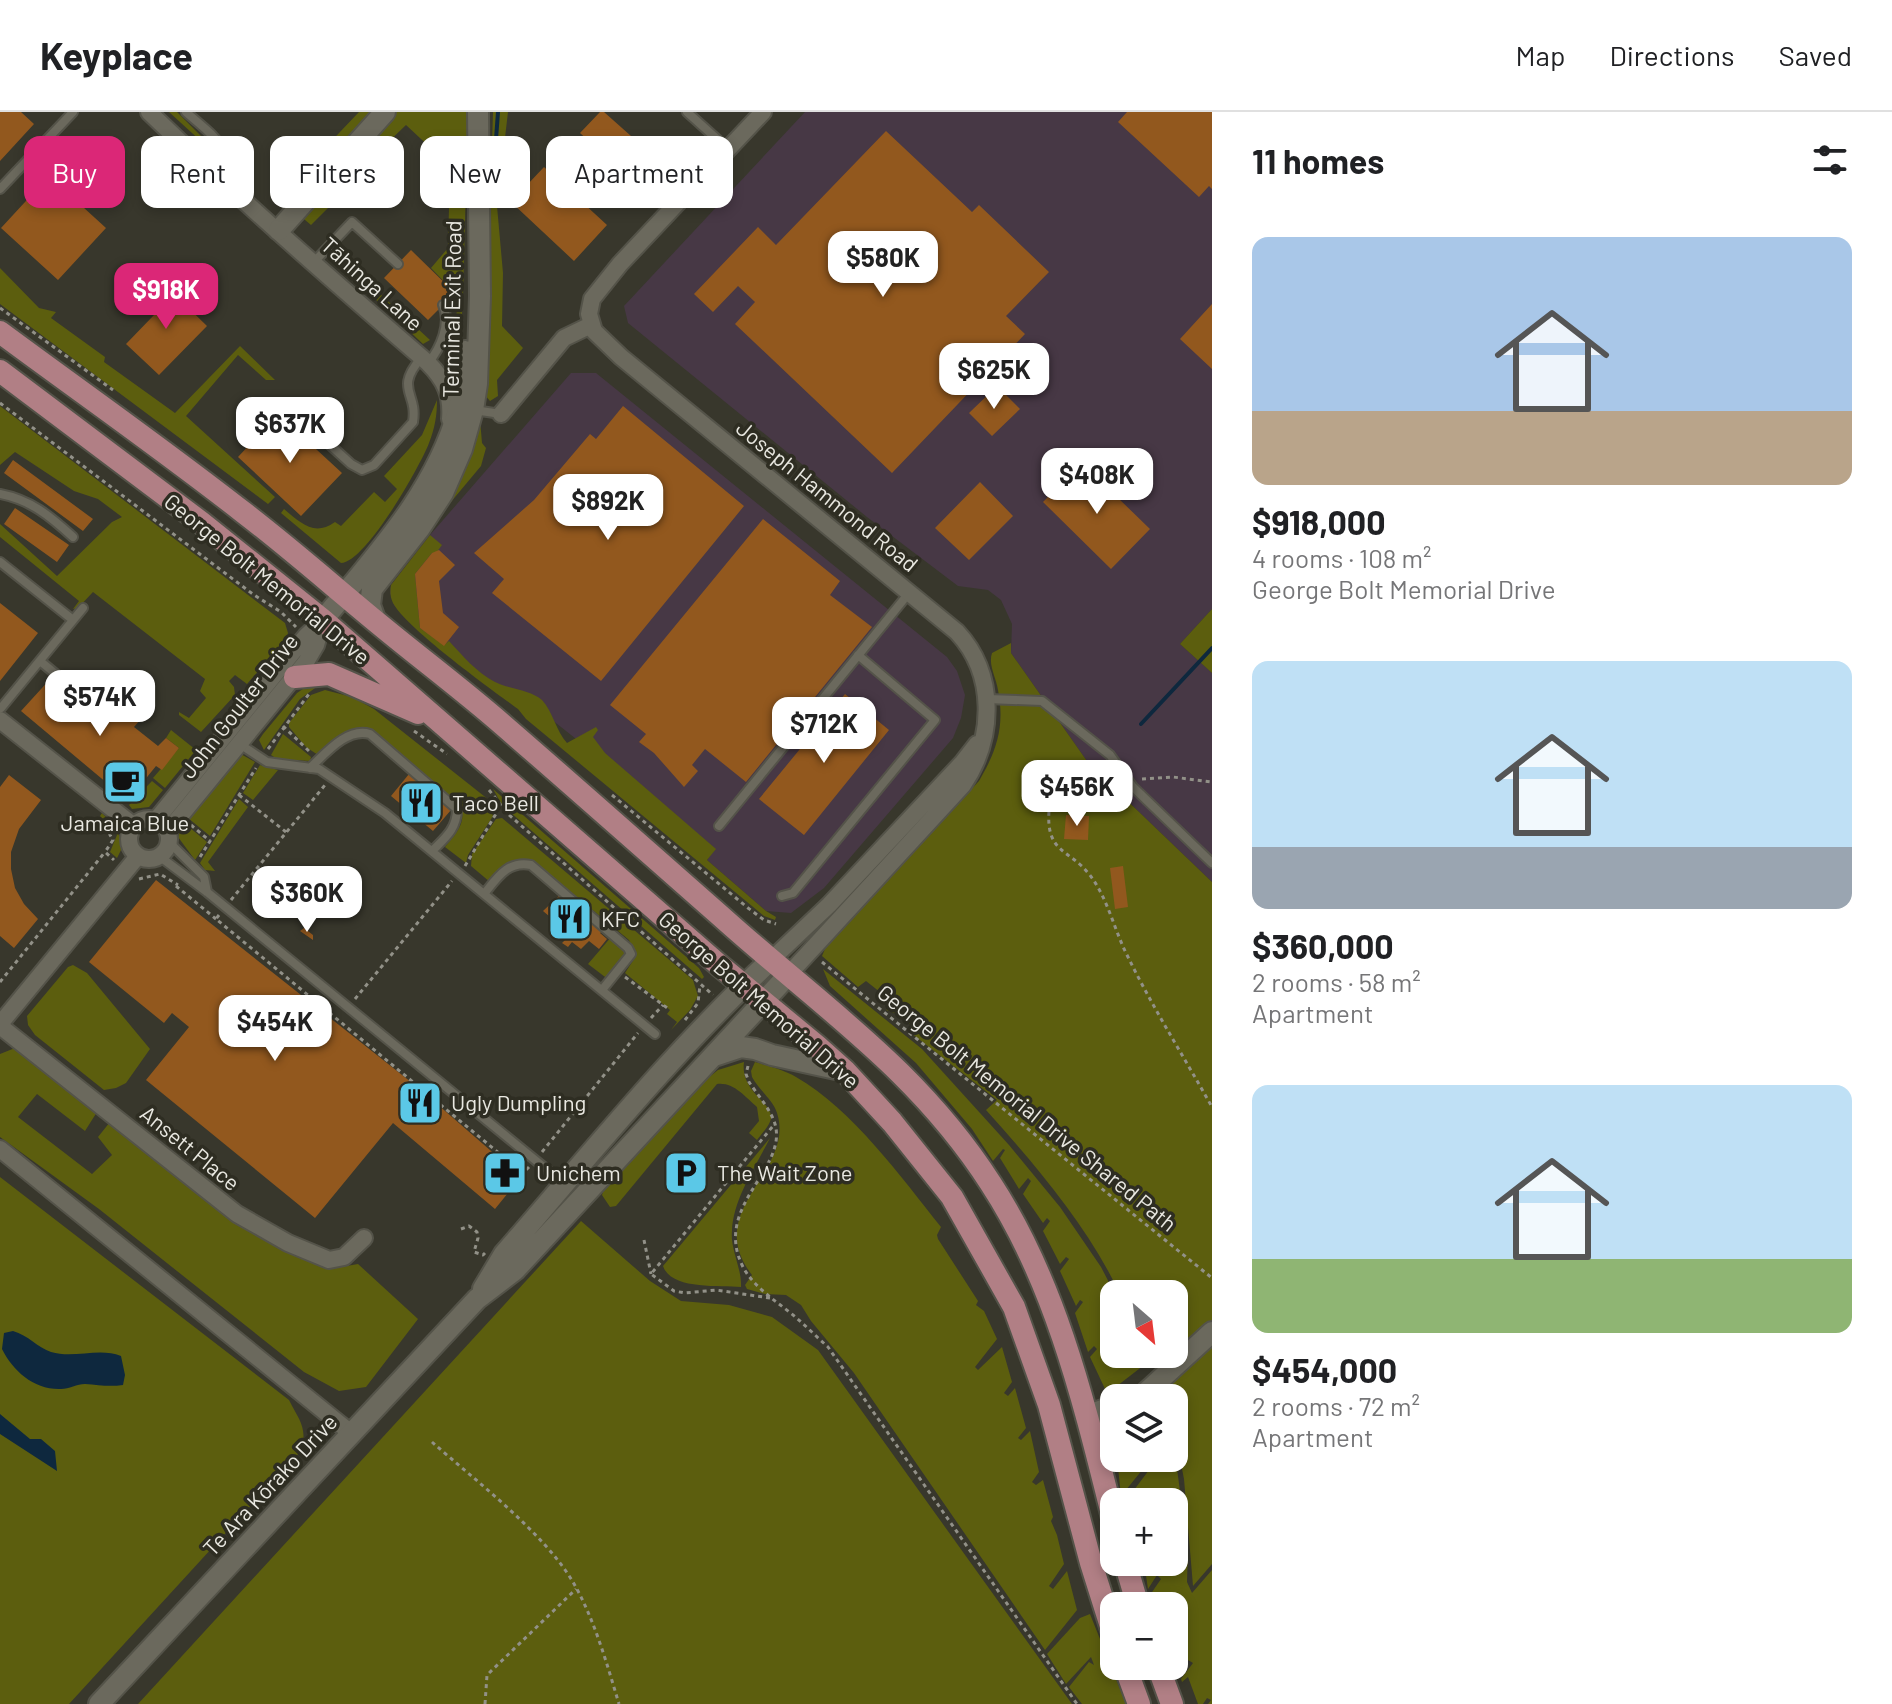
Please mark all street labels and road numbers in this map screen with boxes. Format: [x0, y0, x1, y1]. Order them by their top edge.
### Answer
street label: Terminal Exit Road [436, 220, 466, 398]
street label: Tāhinga Lane [317, 231, 429, 336]
street label: Joseph Hammond Road [732, 414, 924, 576]
street label: George Bolt Memorial Drive [160, 487, 376, 669]
street label: John Goulter Drive [174, 628, 303, 783]
street label: George Bolt Memorial Drive [654, 905, 865, 1093]
street label: George Bolt Memorial Drive Shared Path [873, 978, 1182, 1236]
street label: Ansett Place [136, 1099, 246, 1195]
street label: Te Ara Kōrako Drive [197, 1408, 342, 1561]

